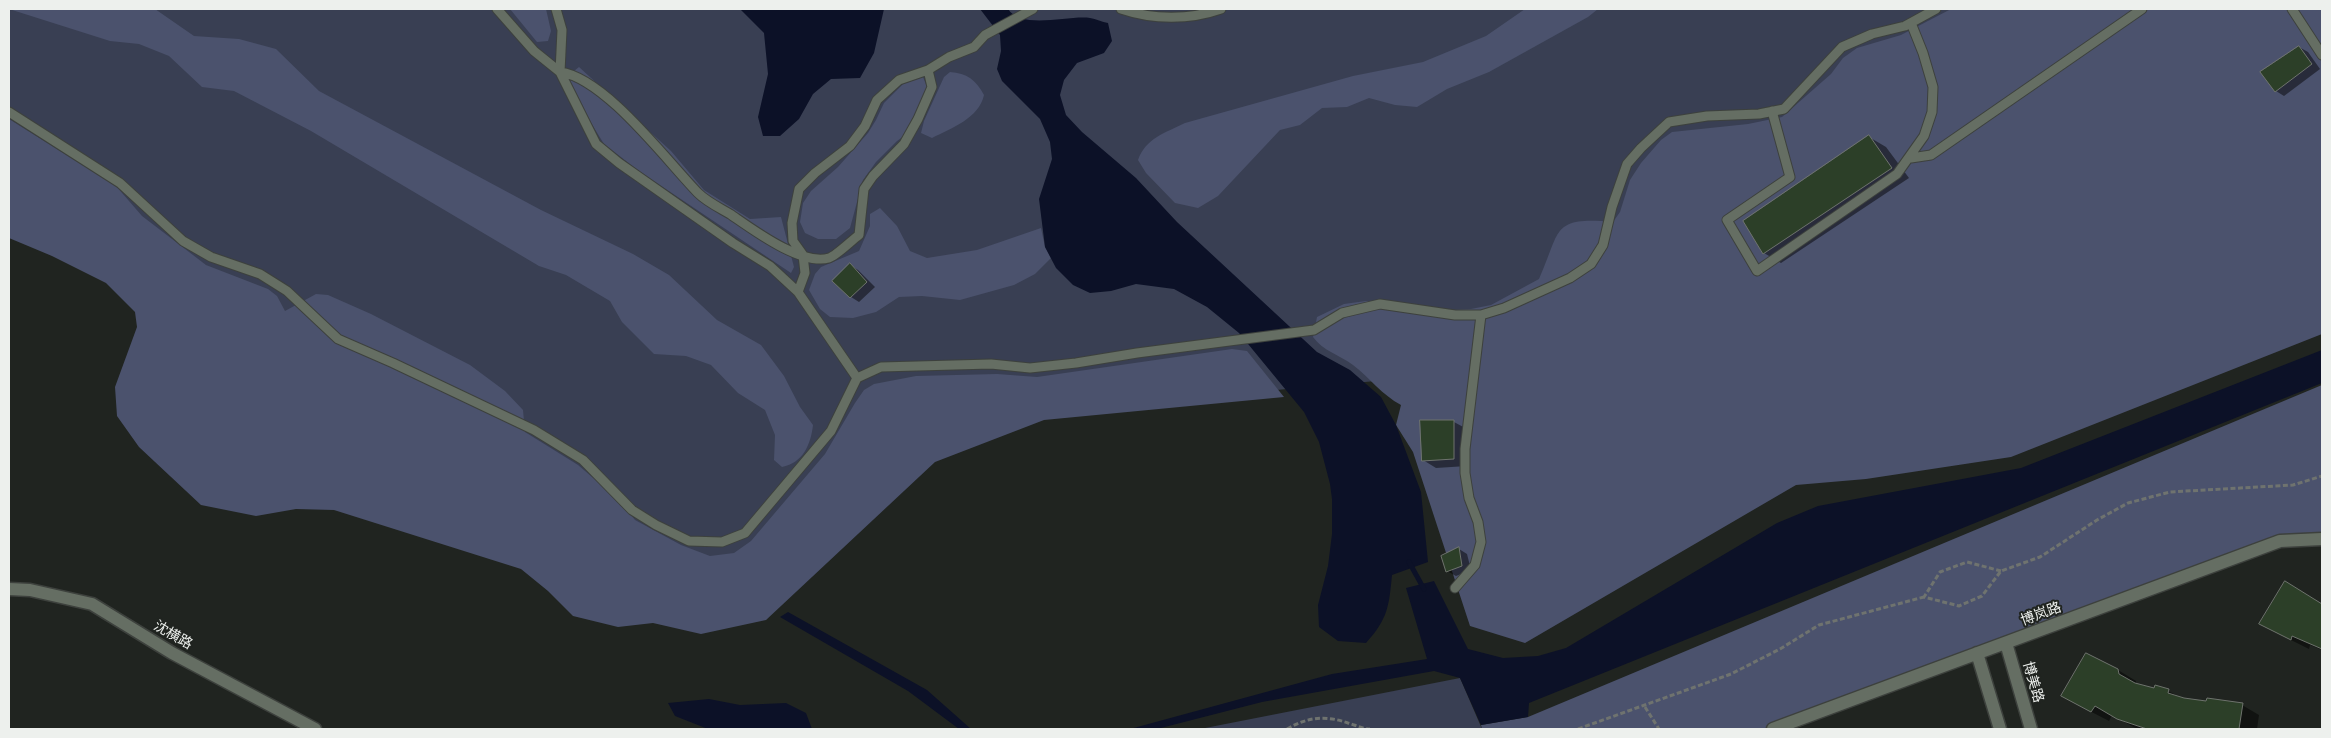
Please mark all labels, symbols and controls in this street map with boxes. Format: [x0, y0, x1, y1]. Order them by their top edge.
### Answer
street label: 博岚路 [2018, 599, 2064, 629]
street label: 沈横路 [151, 617, 195, 653]
street label: 博美路 [2019, 659, 2047, 705]

